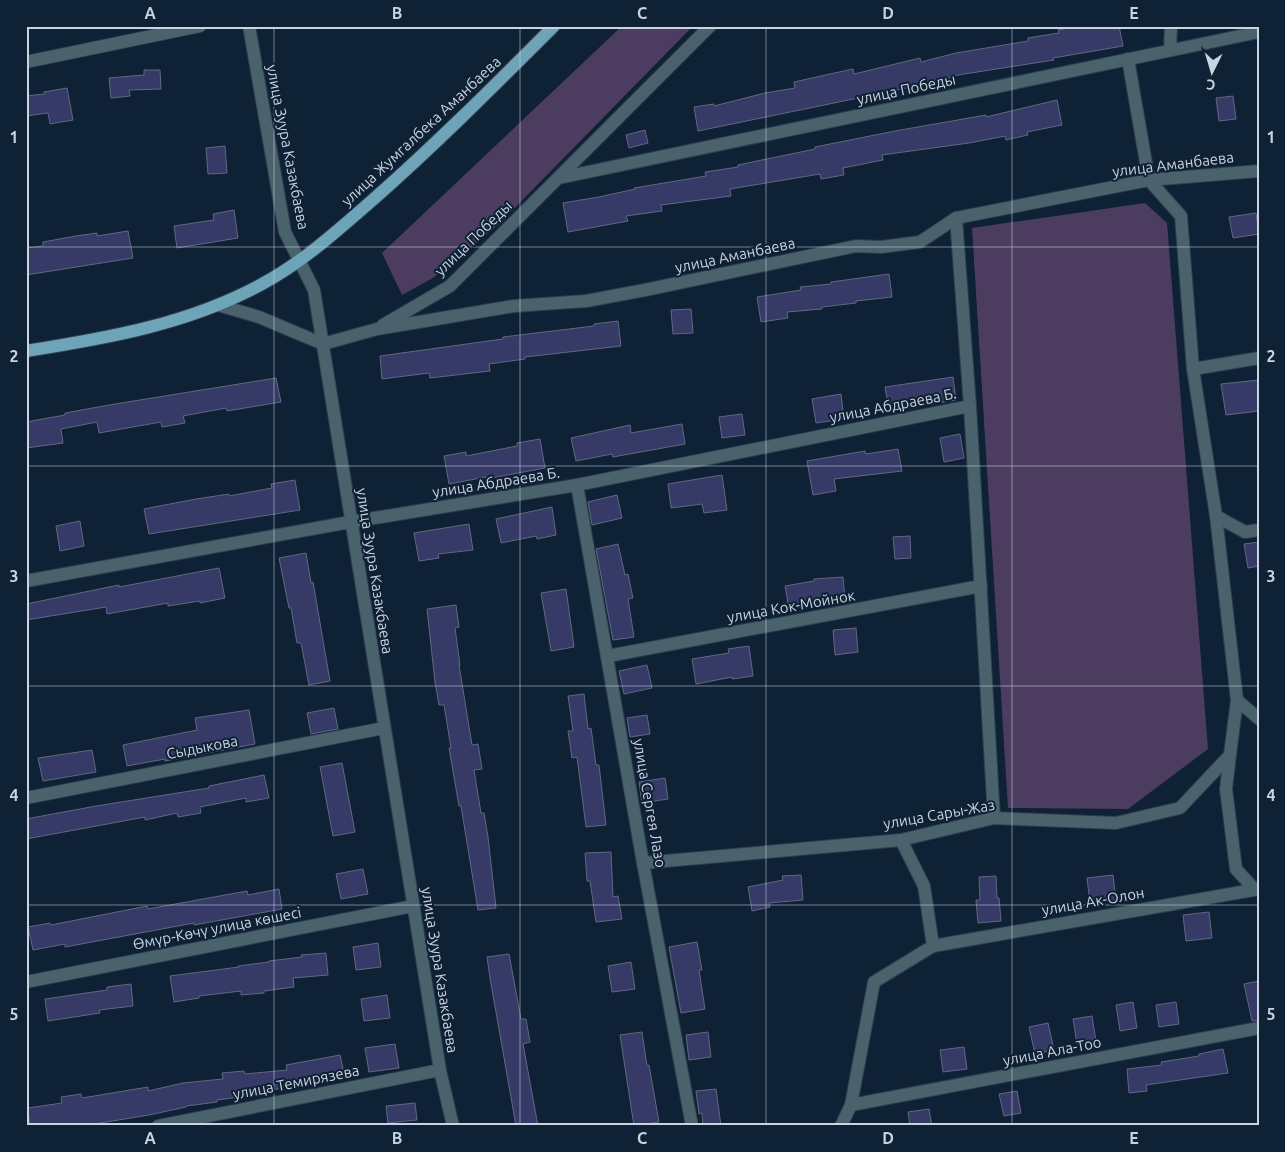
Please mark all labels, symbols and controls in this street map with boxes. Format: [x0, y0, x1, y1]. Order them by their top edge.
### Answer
text: A [144, 4, 156, 22]
text: B [392, 4, 402, 22]
text: C [637, 4, 647, 22]
text: D [882, 4, 894, 22]
text: E [1129, 4, 1139, 22]
north arrow [1188, 48, 1238, 98]
street label: улица Жумгалбека Аманбаева [338, 53, 504, 209]
street label: улица Зуура Казакбаева [264, 63, 312, 231]
street label: улица Победы [855, 70, 957, 108]
text: С [1206, 77, 1216, 93]
text: 1 [9, 128, 19, 146]
text: 1 [1266, 128, 1276, 146]
street label: улица Аманбаева [1111, 148, 1235, 180]
street label: улица Победы [431, 197, 515, 279]
street label: улица Аманбаева [673, 234, 797, 276]
text: 2 [9, 347, 19, 365]
text: 2 [1266, 347, 1276, 365]
street label: улица Абдраева Б. [828, 384, 958, 426]
street label: улица Абдраева Б. [431, 464, 561, 500]
street label: улица Зуура Казакбаева [353, 487, 397, 655]
text: 3 [9, 567, 19, 585]
text: 3 [1266, 567, 1276, 585]
street label: улица Кок-Мойнок [726, 586, 857, 626]
street label: Сыдыкова [165, 732, 239, 762]
street label: улица Сергея Лазо [630, 737, 670, 869]
text: 4 [9, 786, 19, 804]
text: 4 [1266, 786, 1276, 804]
street label: улица Сары-Жаз [882, 796, 996, 832]
street label: улица Ак-Олон [1040, 884, 1146, 918]
street label: улица Зуура Казакбаева [418, 886, 462, 1054]
street label: Өмүр-Көчү улица көшесі [131, 903, 303, 953]
text: 5 [9, 1005, 19, 1023]
text: 5 [1266, 1005, 1276, 1023]
street label: улица Ала-Тоо [1001, 1033, 1103, 1069]
street label: улица Темирязева [231, 1061, 361, 1103]
text: A [144, 1129, 156, 1147]
text: B [392, 1129, 402, 1147]
text: C [637, 1129, 647, 1147]
text: D [882, 1129, 894, 1147]
text: E [1129, 1129, 1139, 1147]

